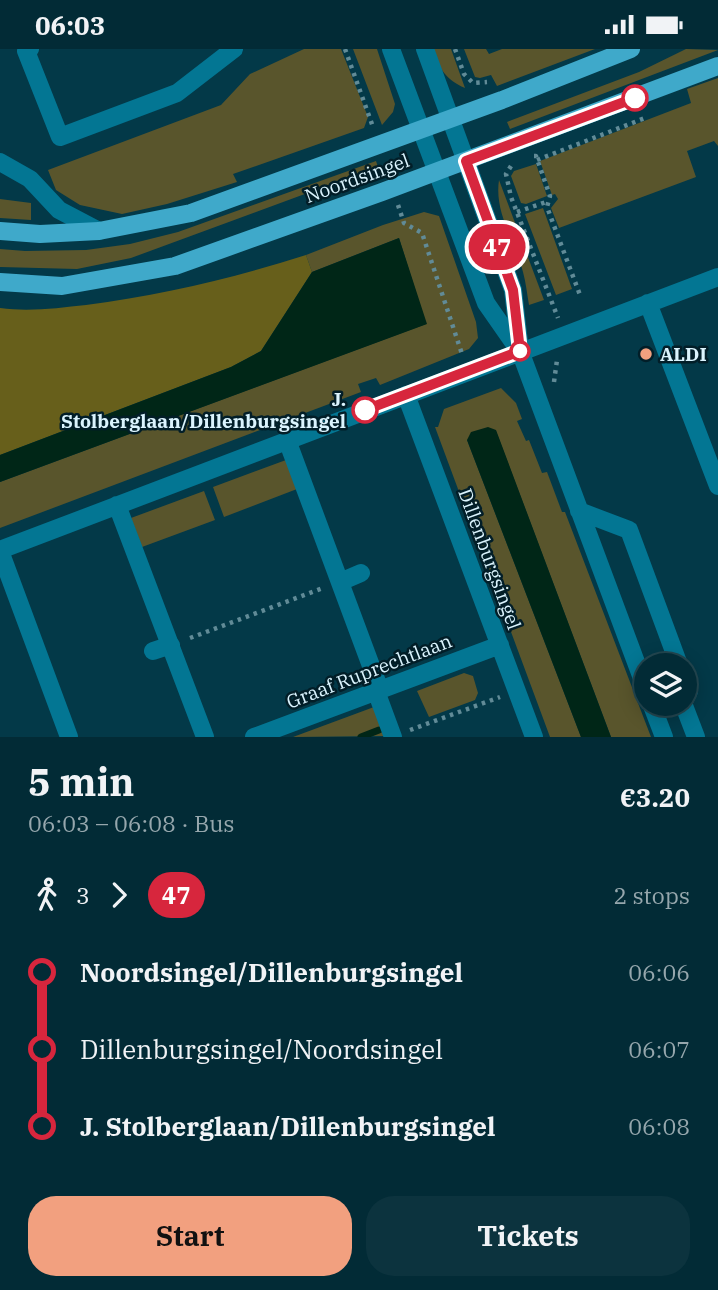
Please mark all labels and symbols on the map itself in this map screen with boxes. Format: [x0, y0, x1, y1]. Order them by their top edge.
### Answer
unlabelled marker [622, 85, 648, 111]
street label: Noordsingel [301, 148, 413, 208]
line badge: 47 [466, 224, 528, 270]
unlabelled marker [510, 341, 530, 361]
place label: ALDI [660, 342, 707, 366]
marker: ALDI [638, 346, 654, 362]
place label: J. Stolberglaan/Dillenburgsingel [61, 387, 346, 433]
marker: J. Stolberglaan/Dillenburgsingel [352, 397, 378, 423]
street label: Dillenburgsingel [453, 485, 527, 633]
street label: Graaf Ruprechtlaan [283, 628, 455, 714]

